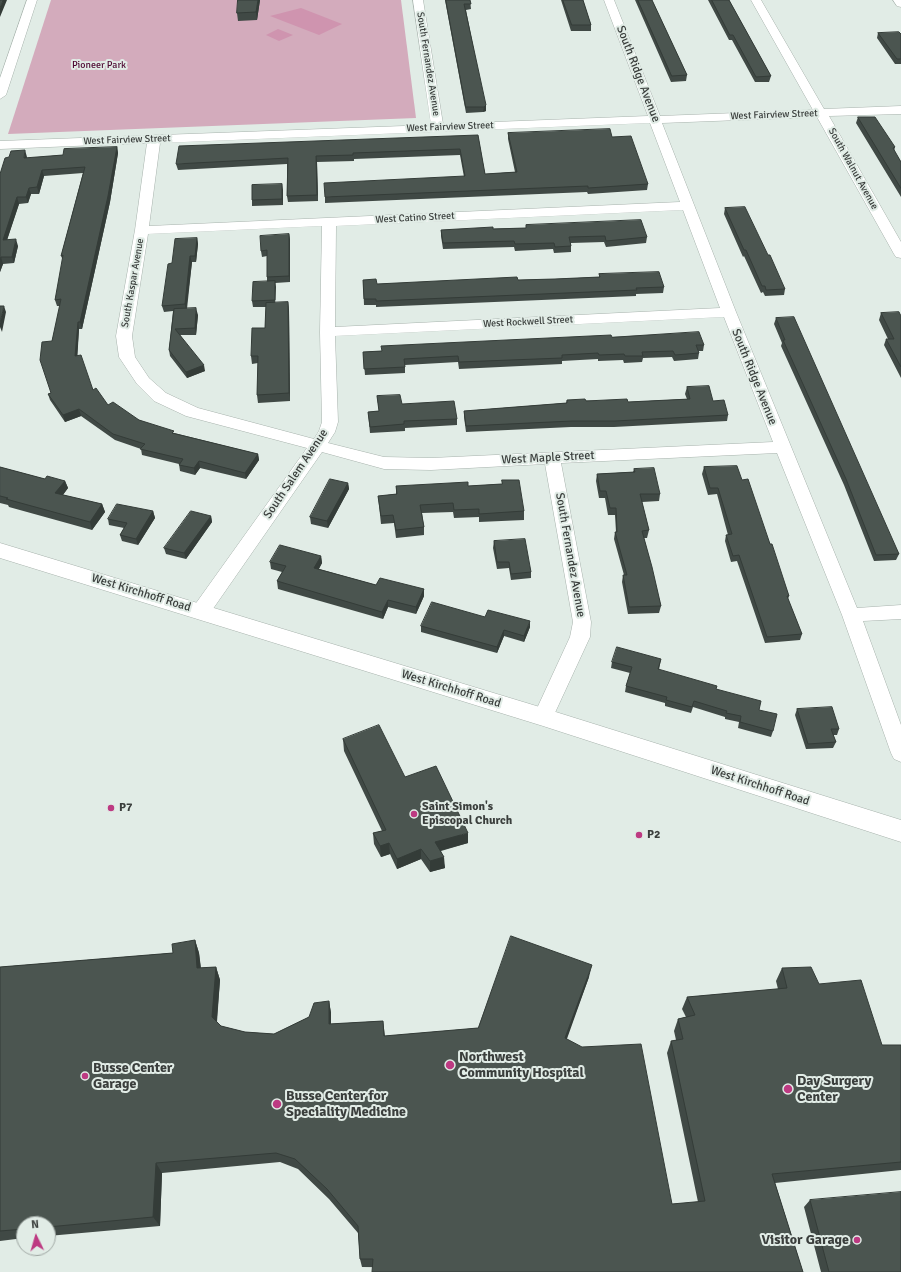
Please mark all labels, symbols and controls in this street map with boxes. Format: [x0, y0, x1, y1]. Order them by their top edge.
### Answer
street label: South Fernandez Avenue [414, 11, 442, 117]
street label: South Ridge Avenue [613, 24, 663, 124]
park label: Pioneer Park [72, 59, 126, 71]
street label: West Fairview Street [730, 107, 818, 123]
street label: West Fairview Street [406, 119, 494, 135]
street label: South Walnut Avenue [826, 126, 880, 212]
street label: West Fairview Street [83, 132, 171, 148]
street label: West Catino Street [375, 210, 455, 226]
street label: South Kaspar Avenue [119, 237, 147, 329]
street label: West Rockwell Street [483, 314, 573, 330]
street label: South Ridge Avenue [728, 327, 780, 427]
street label: South Salem Avenue [261, 427, 331, 521]
street label: West Maple Street [501, 448, 595, 468]
street label: South Fernandez Avenue [552, 492, 588, 618]
street label: West Kirchhoff Road [89, 571, 193, 615]
street label: West Kirchhoff Road [399, 667, 503, 711]
street label: West Kirchhoff Road [709, 763, 811, 809]
place label: Saint Simon's Episcopal Church [422, 800, 512, 828]
place label: P7 [119, 801, 133, 815]
marker: P7 [106, 803, 116, 813]
marker: Saint Simon's Episcopal Church [409, 809, 419, 819]
place label: P2 [647, 828, 661, 842]
marker: P2 [634, 830, 644, 840]
place label: Northwest Community Hospital [459, 1049, 584, 1082]
marker: Northwest Community Hospital [444, 1059, 456, 1071]
place label: Busse Center Garage [93, 1060, 172, 1092]
marker: Busse Center Garage [80, 1071, 90, 1081]
place label: Day Surgery Center [797, 1073, 872, 1106]
marker: Day Surgery Center [782, 1083, 794, 1095]
place label: Busse Center for Speciality Medicine [286, 1088, 406, 1120]
marker: Busse Center for Speciality Medicine [271, 1098, 283, 1110]
north arrow [16, 1216, 56, 1256]
text: N [31, 1218, 39, 1231]
place label: Visitor Garage [762, 1232, 849, 1248]
marker: Visitor Garage [852, 1235, 862, 1245]

